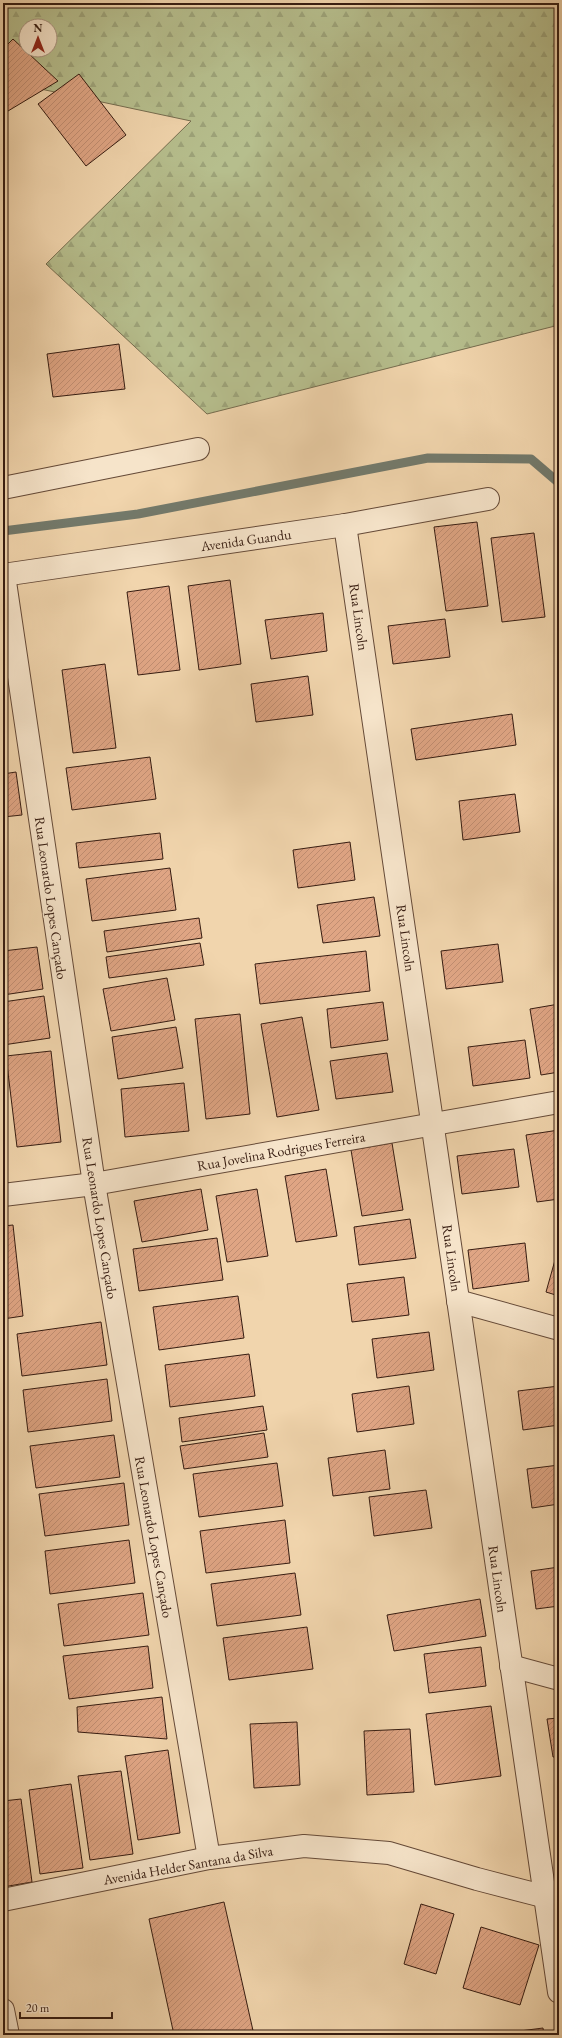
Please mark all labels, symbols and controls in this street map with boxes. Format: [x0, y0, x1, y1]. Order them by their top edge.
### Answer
north arrow [18, 18, 58, 58]
text: N [34, 21, 43, 35]
street label: Avenida Guandu [199, 525, 293, 555]
street label: Rua Lincoln [345, 582, 373, 652]
street label: Rua Leonardo Lopes Cançado [31, 816, 71, 980]
street label: Rua Lincoln [392, 903, 420, 973]
street label: Rua Jovelina Rodrigues Ferreira [196, 1127, 367, 1175]
street label: Rua Leonardo Lopes Cançado [78, 1136, 122, 1300]
street label: Rua Lincoln [438, 1223, 466, 1293]
street label: Rua Leonardo Lopes Cançado [131, 1455, 177, 1619]
street label: Rua Lincoln [484, 1544, 512, 1614]
street label: Avenida Helder Santana da Silva [101, 1841, 275, 1889]
scale bar [20, 1994, 112, 2020]
text: 20 m [26, 2000, 50, 2016]

